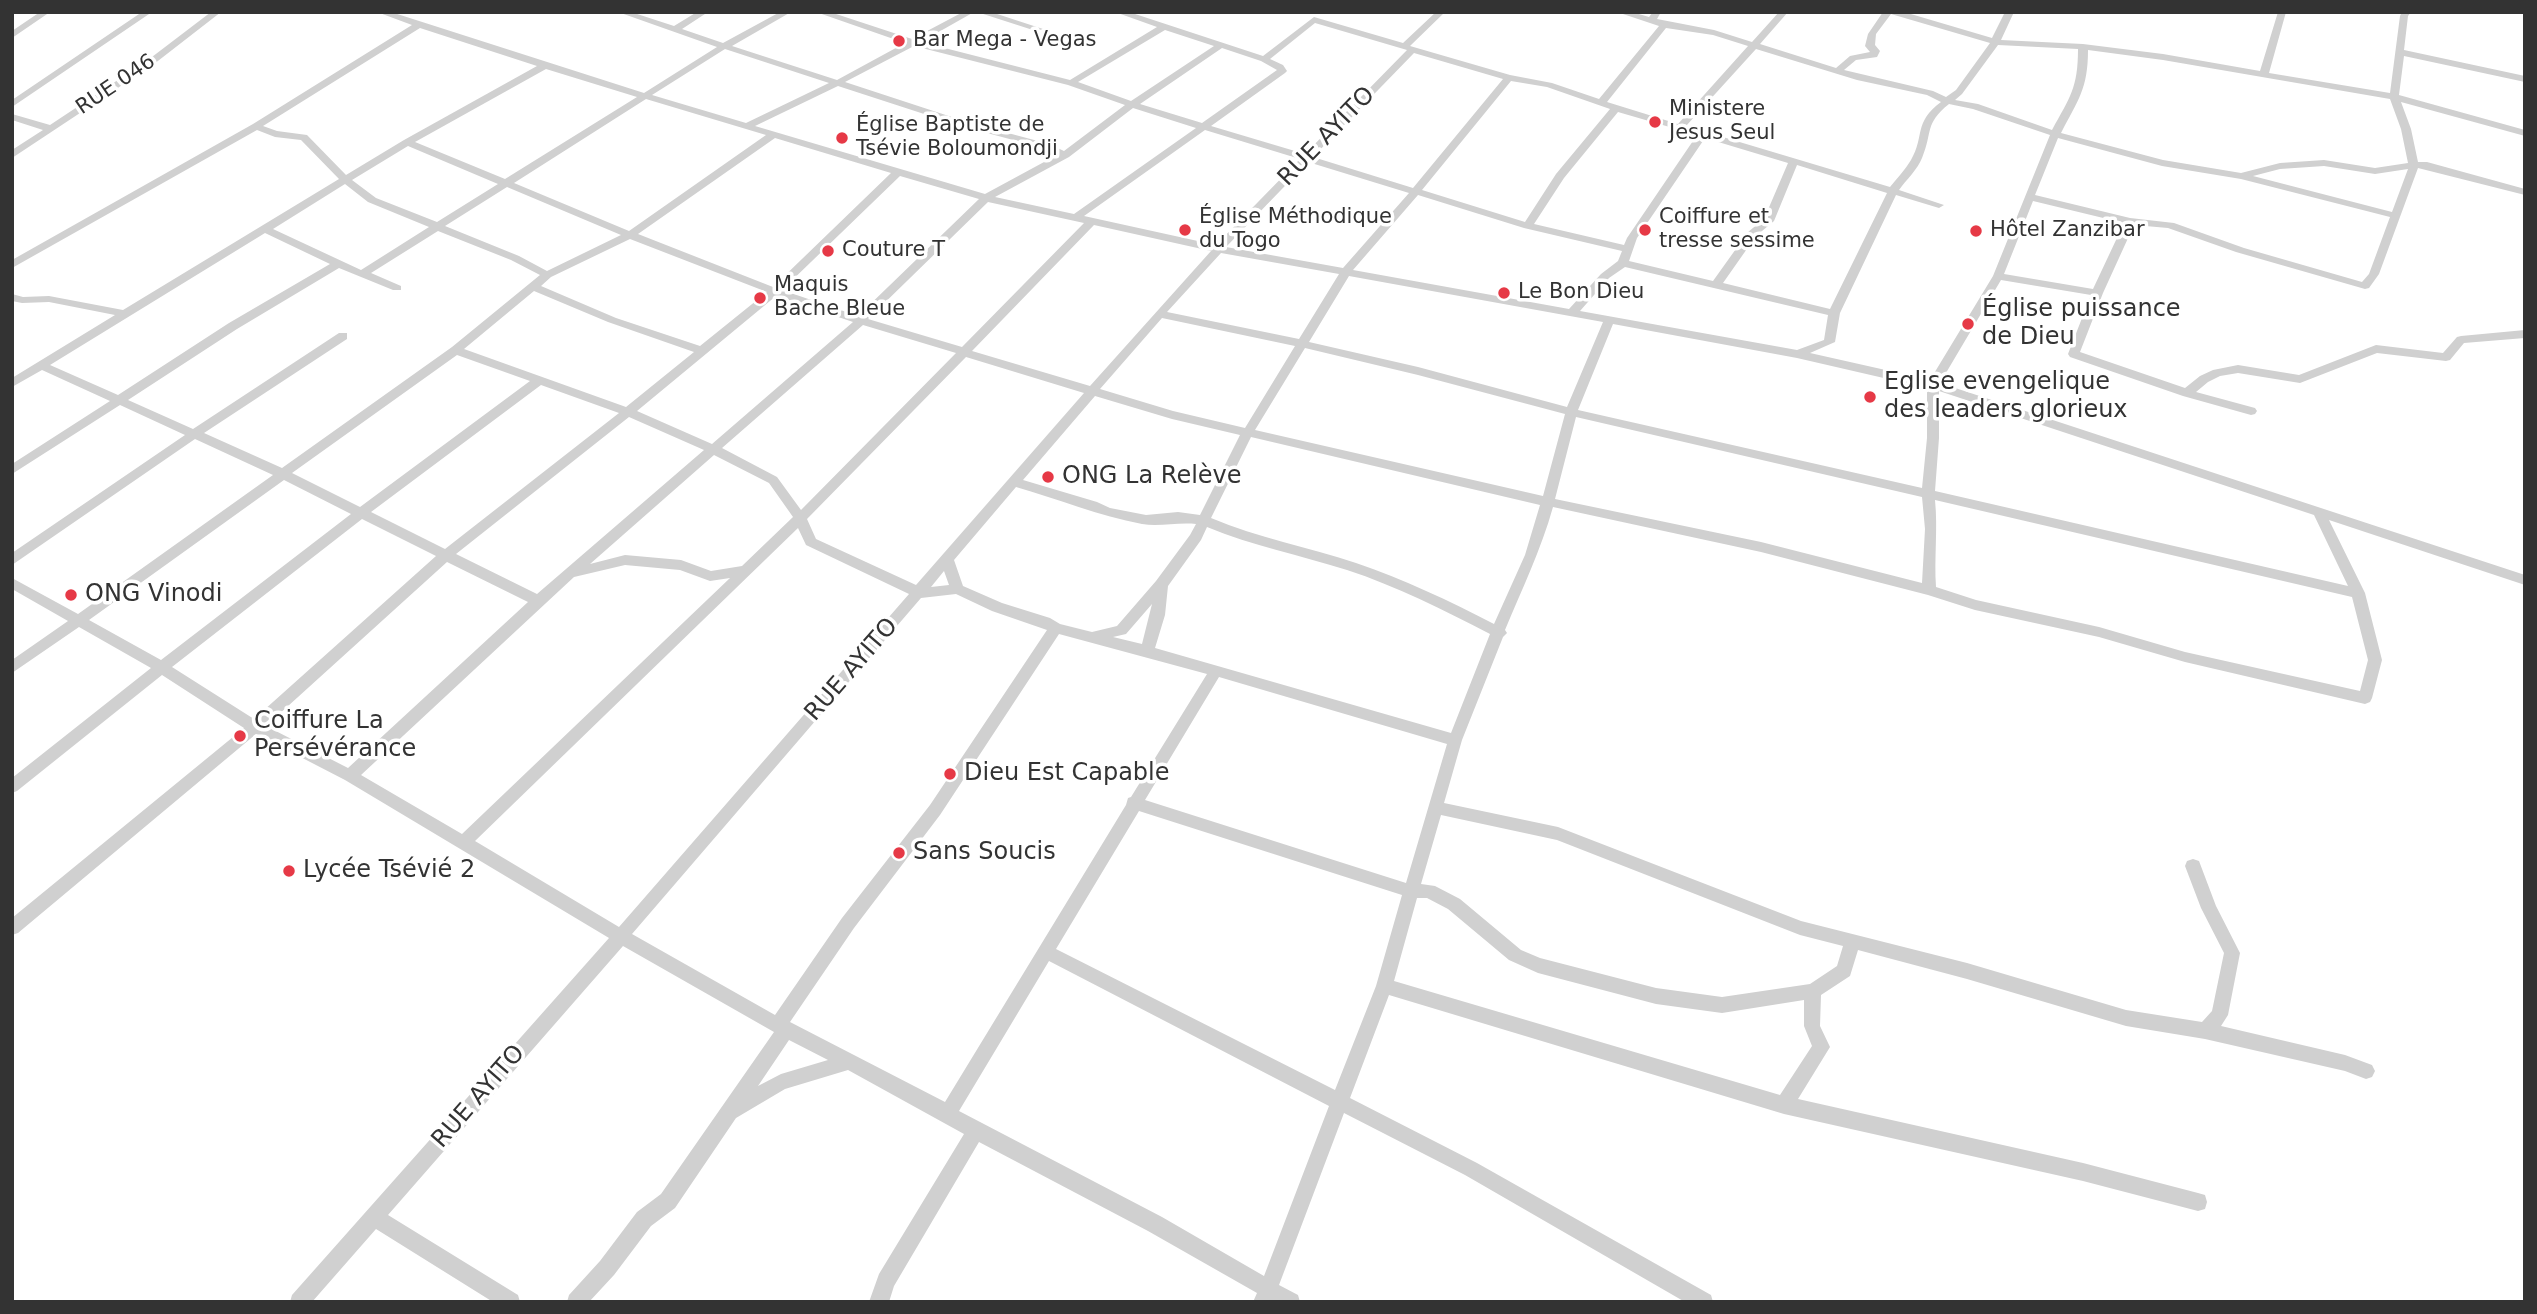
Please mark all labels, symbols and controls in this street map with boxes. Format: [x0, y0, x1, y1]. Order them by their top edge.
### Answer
place label: Bar Mega - Vegas [913, 28, 1097, 54]
marker: Bar Mega - Vegas [891, 33, 907, 49]
street label: RUE 046 [72, 49, 160, 121]
street label: RUE AYITO [1273, 81, 1381, 193]
place label: Ministere Jesus Seul [1669, 97, 1775, 147]
place label: Église Baptiste de Tsévie Boloumondji [856, 113, 1058, 163]
marker: Ministere Jesus Seul [1647, 114, 1663, 130]
marker: Église Baptiste de Tsévie Boloumondji [834, 130, 850, 146]
place label: Église Méthodique du Togo [1199, 205, 1392, 255]
place label: Coiffure et tresse sessime [1659, 205, 1815, 255]
place label: Hôtel Zanzibar [1990, 218, 2145, 244]
marker: Église Méthodique du Togo [1177, 222, 1193, 238]
marker: Coiffure et tresse sessime [1637, 222, 1653, 238]
marker: Hôtel Zanzibar [1968, 223, 1984, 239]
place label: Couture T [842, 238, 945, 264]
marker: Couture T [820, 243, 836, 259]
place label: Maquis Bache Bleue [774, 273, 905, 323]
place label: Le Bon Dieu [1518, 280, 1644, 306]
marker: Le Bon Dieu [1496, 285, 1512, 301]
marker: Maquis Bache Bleue [752, 290, 768, 306]
place label: Église puissance de Dieu [1982, 296, 2181, 352]
marker: Église puissance de Dieu [1960, 316, 1976, 332]
place label: Eglise evengelique des leaders glorieux [1884, 369, 2128, 425]
marker: Eglise evengelique des leaders glorieux [1862, 389, 1878, 405]
place label: ONG La Relève [1062, 463, 1242, 491]
marker: ONG La Relève [1040, 469, 1056, 485]
place label: ONG Vinodi [85, 581, 222, 609]
marker: ONG Vinodi [63, 587, 79, 603]
street label: RUE AYITO [800, 613, 904, 727]
place label: Coiffure La Persévérance [254, 708, 416, 764]
marker: Coiffure La Persévérance [232, 728, 248, 744]
place label: Dieu Est Capable [964, 760, 1170, 788]
marker: Dieu Est Capable [942, 766, 958, 782]
place label: Sans Soucis [913, 839, 1056, 867]
marker: Sans Soucis [891, 845, 907, 861]
place label: Lycée Tsévié 2 [303, 857, 475, 885]
marker: Lycée Tsévié 2 [281, 863, 297, 879]
street label: RUE AYITO [427, 1040, 531, 1154]

